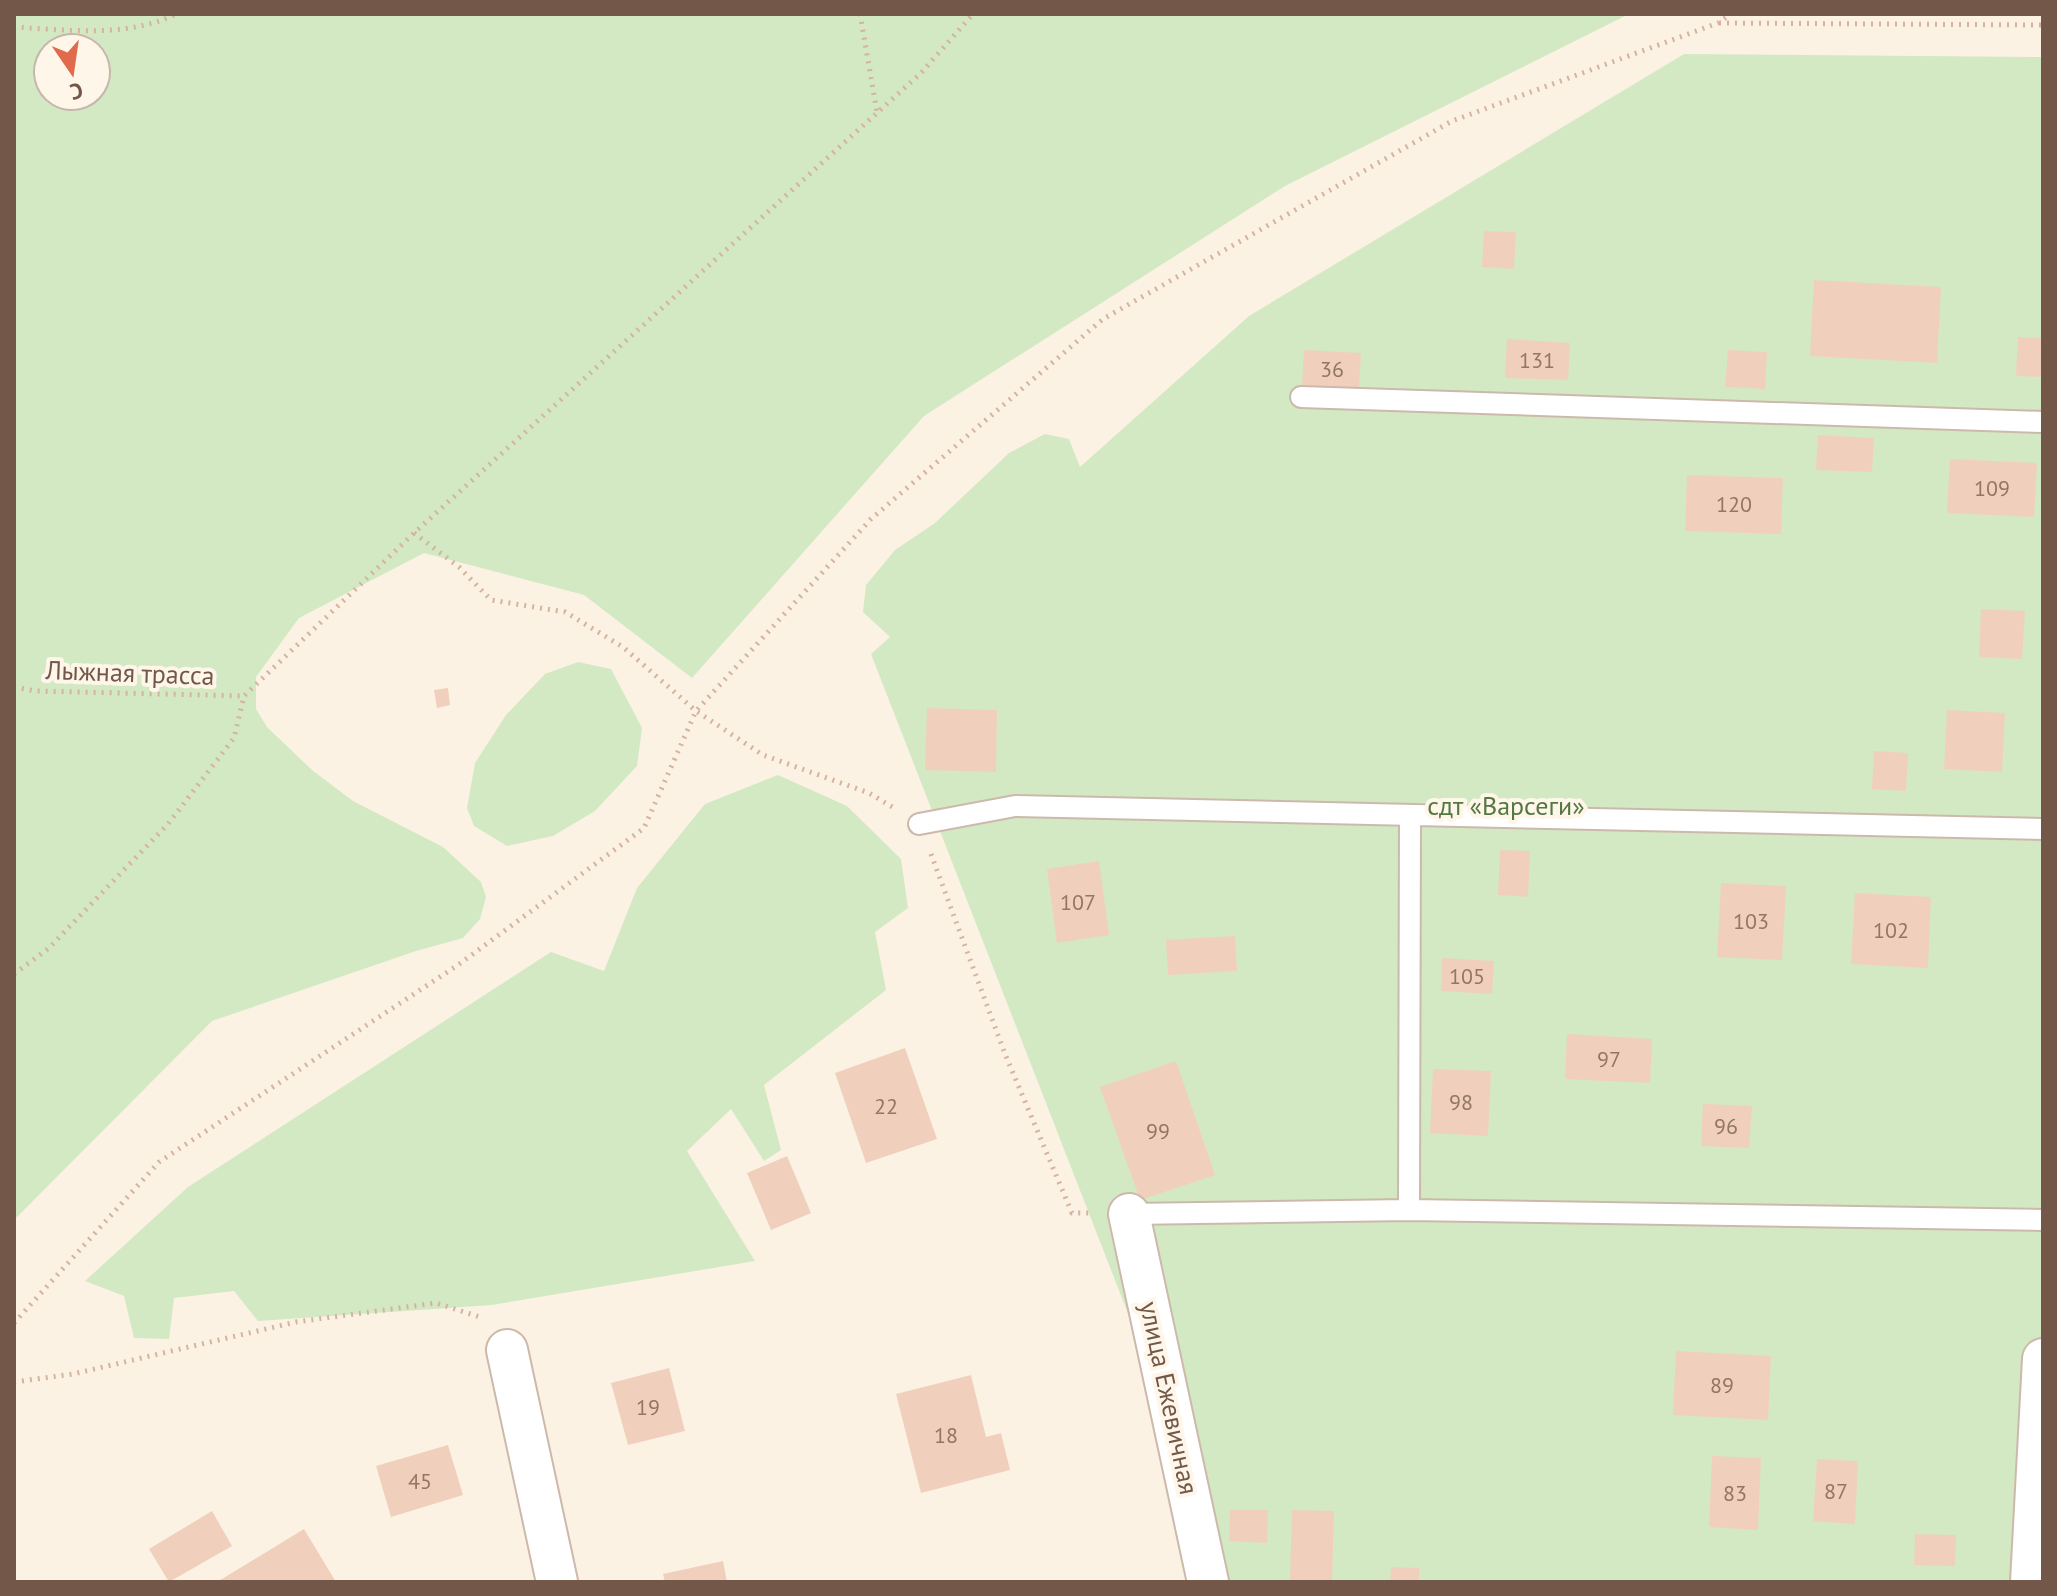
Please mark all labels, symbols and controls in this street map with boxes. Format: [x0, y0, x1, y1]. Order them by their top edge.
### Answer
north arrow [32, 32, 112, 112]
text: С [67, 76, 86, 107]
house number: 131 [1519, 346, 1555, 374]
house number: 36 [1320, 355, 1344, 383]
house number: 109 [1974, 474, 2010, 502]
house number: 120 [1716, 490, 1752, 518]
street label: Лыжная трасса [44, 653, 215, 692]
park label: сдт «Варсеги» [1427, 789, 1585, 822]
house number: 107 [1060, 888, 1096, 916]
house number: 103 [1733, 907, 1769, 935]
house number: 102 [1873, 916, 1909, 944]
house number: 105 [1449, 962, 1485, 990]
house number: 97 [1597, 1045, 1621, 1073]
house number: 98 [1449, 1088, 1473, 1116]
house number: 22 [874, 1092, 898, 1120]
house number: 96 [1714, 1112, 1738, 1140]
house number: 99 [1146, 1117, 1170, 1145]
street label: улица Ежевичная [1133, 1298, 1206, 1497]
house number: 89 [1710, 1371, 1734, 1399]
house number: 19 [636, 1393, 660, 1421]
house number: 18 [934, 1421, 958, 1449]
house number: 45 [408, 1467, 432, 1495]
house number: 87 [1824, 1477, 1848, 1505]
house number: 83 [1723, 1479, 1747, 1507]

